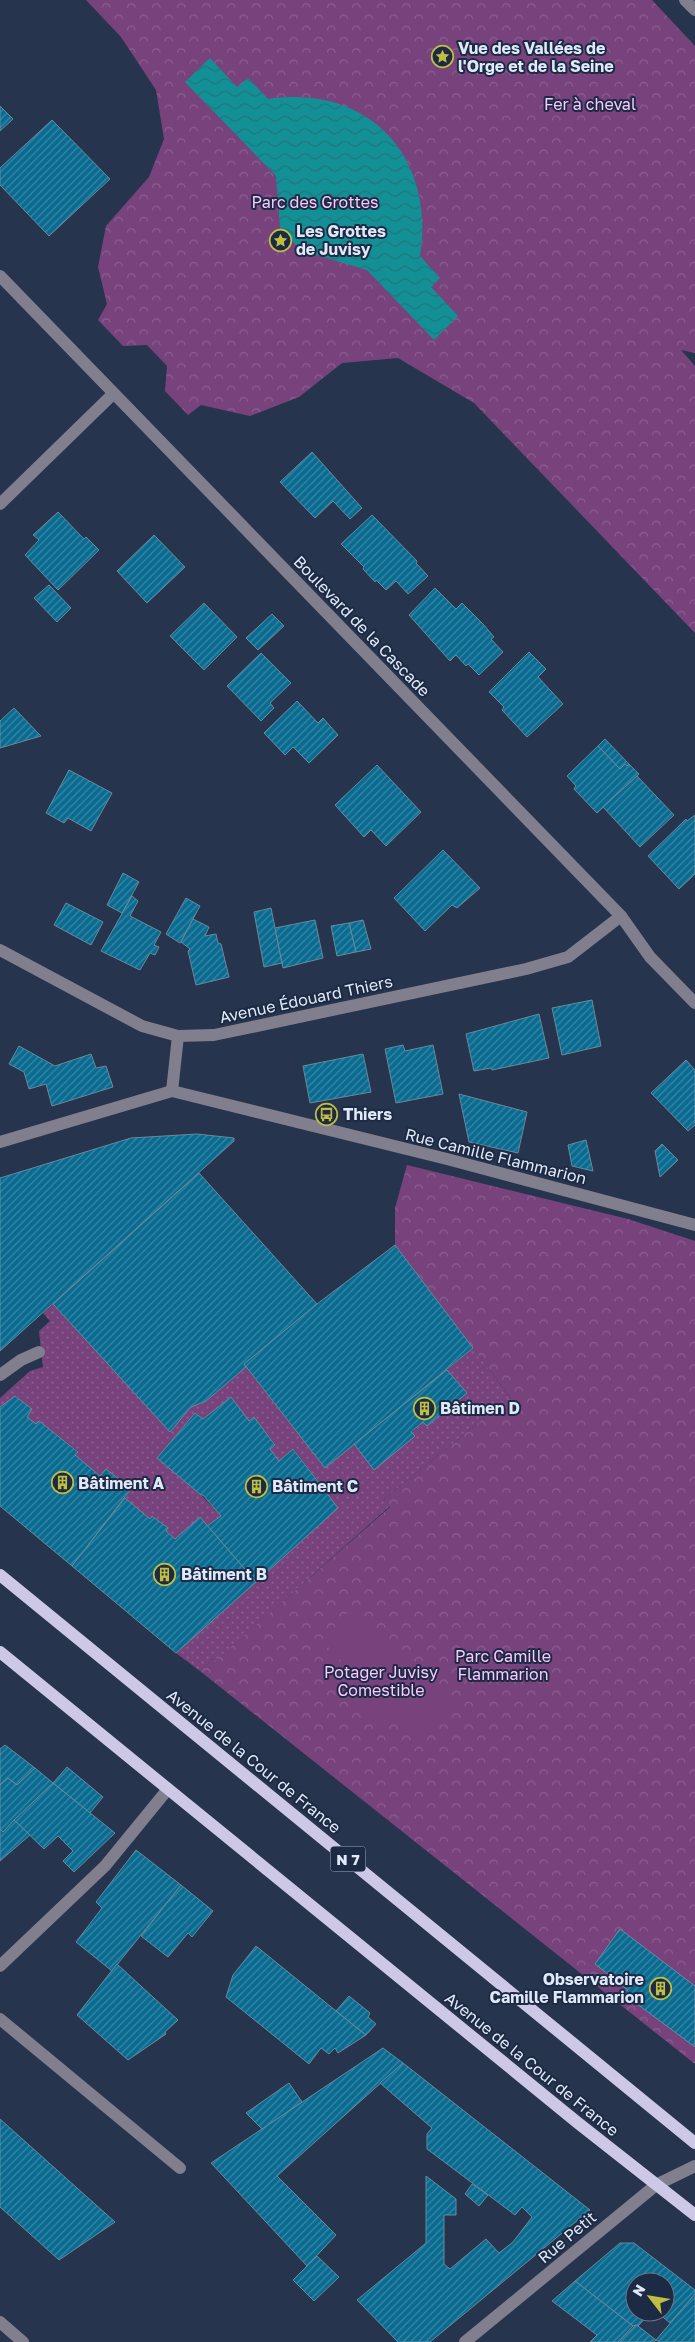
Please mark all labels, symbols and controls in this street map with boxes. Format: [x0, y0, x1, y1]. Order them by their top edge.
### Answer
place label: Vue des Vallées de l'Orge et de la Seine [458, 38, 614, 76]
place icon: Vue des Vallées de l'Orge et de la Seine [430, 45, 454, 69]
park label: Fer à cheval [544, 94, 636, 114]
park label: Parc des Grottes [251, 192, 379, 212]
place label: Les Grottes de Juvisy [296, 221, 386, 259]
place icon: Les Grottes de Juvisy [268, 228, 292, 252]
street label: Boulevard de la Cascade [290, 551, 434, 701]
street label: Avenue Édouard Thiers [218, 971, 394, 1027]
bus stop icon: Thiers [315, 1102, 339, 1126]
place label: Thiers [343, 1104, 392, 1124]
street label: Rue Camille Flammarion [403, 1124, 589, 1188]
building icon: Bâtimen D [412, 1396, 436, 1420]
place label: Bâtimen D [440, 1398, 520, 1418]
building icon: Bâtiment A [50, 1471, 74, 1495]
place label: Bâtiment A [78, 1473, 165, 1493]
building icon: Bâtiment C [244, 1474, 268, 1498]
place label: Bâtiment C [272, 1476, 358, 1496]
building icon: Bâtiment B [153, 1562, 177, 1586]
place label: Bâtiment B [181, 1564, 267, 1584]
park label: Parc Camille Flammarion [455, 1646, 551, 1684]
park label: Potager Juvisy Comestible [324, 1662, 438, 1700]
street label: Avenue de la Cour de France [163, 1685, 345, 1837]
road number: N 7 [330, 1846, 366, 1872]
place label: Observatoire Camille Flammarion [490, 1969, 644, 2007]
building icon: Observatoire Camille Flammarion [648, 1976, 672, 2000]
street label: Avenue de la Cour de France [441, 1988, 623, 2140]
street label: Rue Petit [534, 2207, 600, 2267]
north arrow [625, 2272, 675, 2322]
text: N [628, 2281, 648, 2299]

